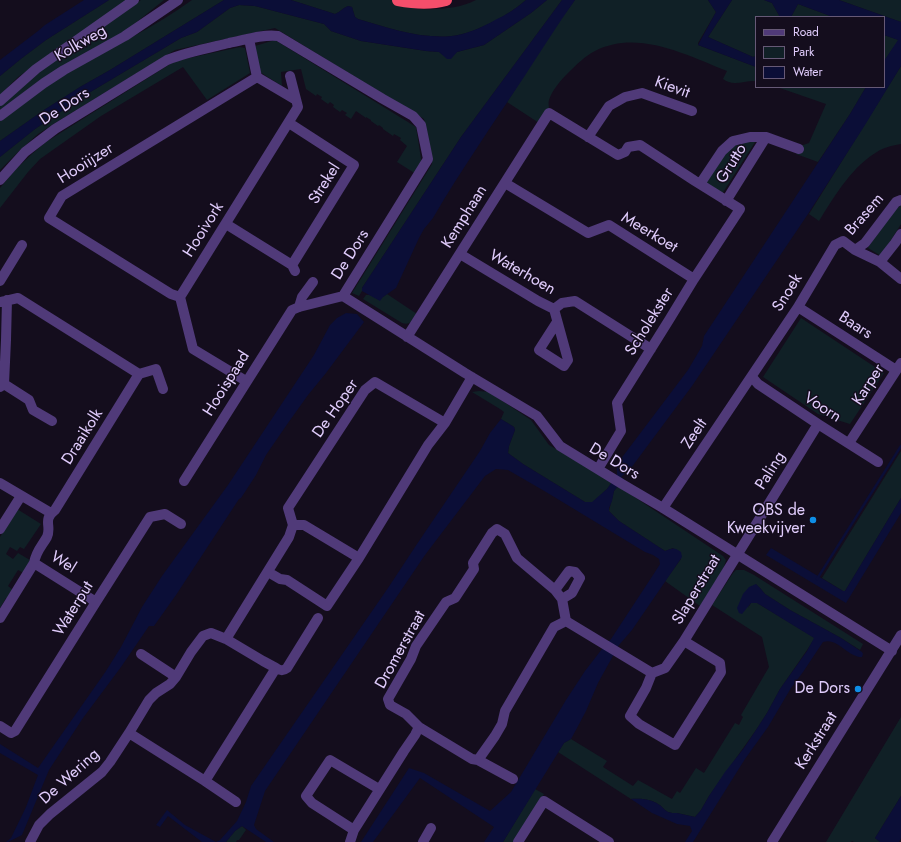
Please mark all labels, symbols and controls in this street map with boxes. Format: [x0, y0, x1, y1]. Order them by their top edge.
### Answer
legend [755, 16, 885, 88]
street label: Kolkweg [52, 22, 110, 66]
text: Road [793, 23, 819, 41]
text: Park [793, 43, 814, 61]
text: Water [793, 63, 823, 81]
street label: Kievit [652, 73, 692, 103]
street label: De Dors [37, 84, 93, 130]
street label: Hooiijzer [55, 139, 117, 189]
street label: Grutto [713, 141, 751, 187]
street label: Strekel [305, 160, 345, 208]
street label: Kemphaan [438, 182, 492, 252]
street label: Brasem [842, 190, 888, 240]
street label: Hooivork [180, 199, 228, 261]
street label: Meerkoet [617, 209, 681, 257]
street label: De Dors [328, 226, 374, 284]
street label: Waterhoen [485, 246, 559, 300]
street label: Snoek [769, 270, 807, 316]
street label: Scholekster [622, 284, 678, 360]
street label: Baars [835, 308, 875, 344]
street label: Hooispaad [199, 348, 255, 420]
street label: Karper [849, 361, 889, 409]
street label: De Hoper [309, 376, 363, 442]
street label: Voorn [800, 389, 844, 427]
street label: Draaikolk [58, 406, 108, 468]
street label: Zeelt [678, 415, 712, 453]
street label: De Dors [585, 439, 643, 485]
street label: Paling [752, 448, 790, 494]
place label: OBS de Kweekvijver [727, 501, 805, 539]
marker: OBS de Kweekvijver [808, 515, 818, 525]
street label: Wel [47, 548, 79, 578]
street label: Slaperstraat [669, 552, 725, 628]
street label: Waterput [50, 578, 98, 640]
street label: Dromerstraat [372, 608, 430, 692]
place label: De Dors [795, 679, 850, 699]
marker: De Dors [853, 684, 863, 694]
street label: Kerkstraat [792, 709, 842, 773]
street label: De Wering [36, 745, 104, 809]

